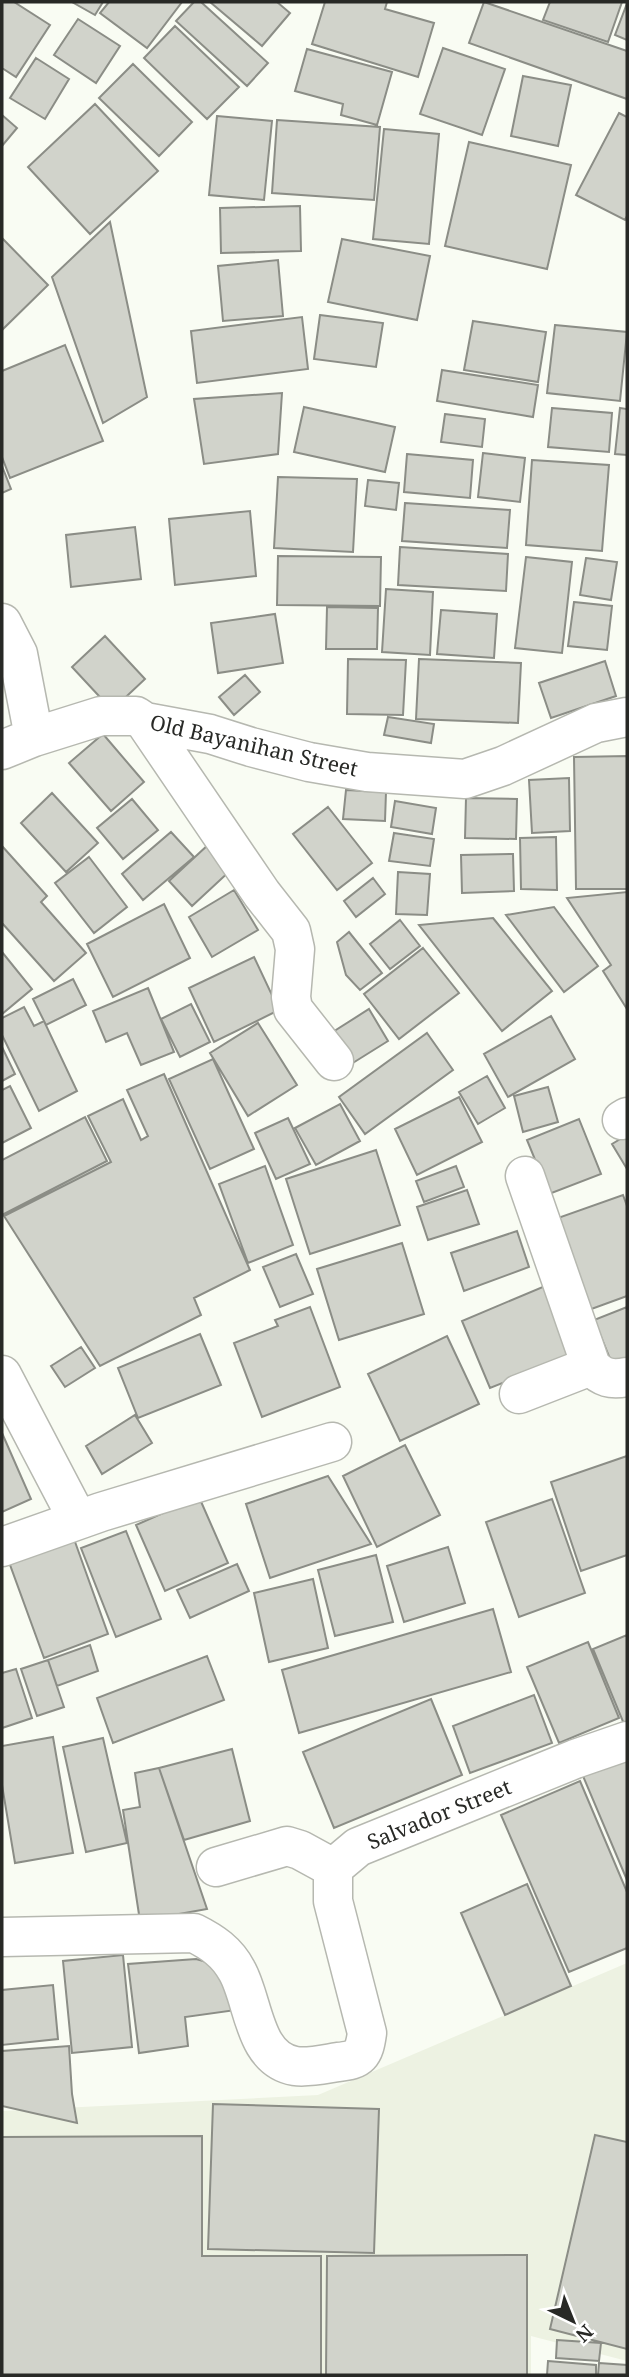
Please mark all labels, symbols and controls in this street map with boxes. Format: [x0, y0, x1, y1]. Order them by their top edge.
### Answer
street label: Old Bayanihan Street [147, 707, 361, 783]
street label: Salvador Street [363, 1772, 515, 1856]
north arrow [538, 2286, 608, 2356]
text: N [570, 2319, 599, 2348]

